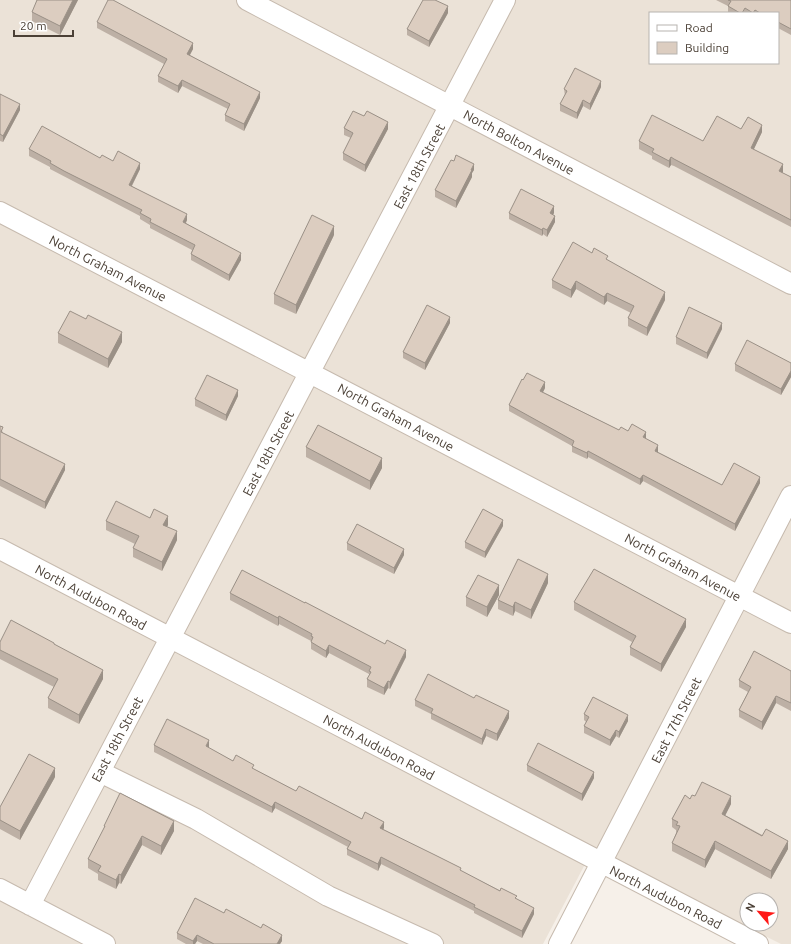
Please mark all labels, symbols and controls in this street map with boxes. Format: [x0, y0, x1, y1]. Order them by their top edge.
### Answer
scale bar [14, 12, 73, 38]
legend [649, 12, 779, 64]
text: 20 m [20, 19, 47, 32]
text: Road [685, 21, 713, 34]
text: Building [685, 41, 729, 54]
street label: North Bolton Avenue [461, 107, 577, 177]
street label: East 18th Street [391, 121, 447, 211]
street label: North Graham Avenue [47, 232, 169, 304]
street label: North Graham Avenue [335, 380, 457, 454]
street label: East 18th Street [240, 408, 296, 498]
street label: North Graham Avenue [622, 530, 744, 604]
street label: North Audubon Road [33, 562, 149, 632]
street label: East 17th Street [648, 675, 704, 765]
street label: East 18th Street [89, 694, 145, 784]
street label: North Audubon Road [321, 712, 437, 782]
street label: North Audubon Road [608, 863, 724, 931]
north arrow [739, 892, 779, 932]
text: N [743, 901, 757, 914]

